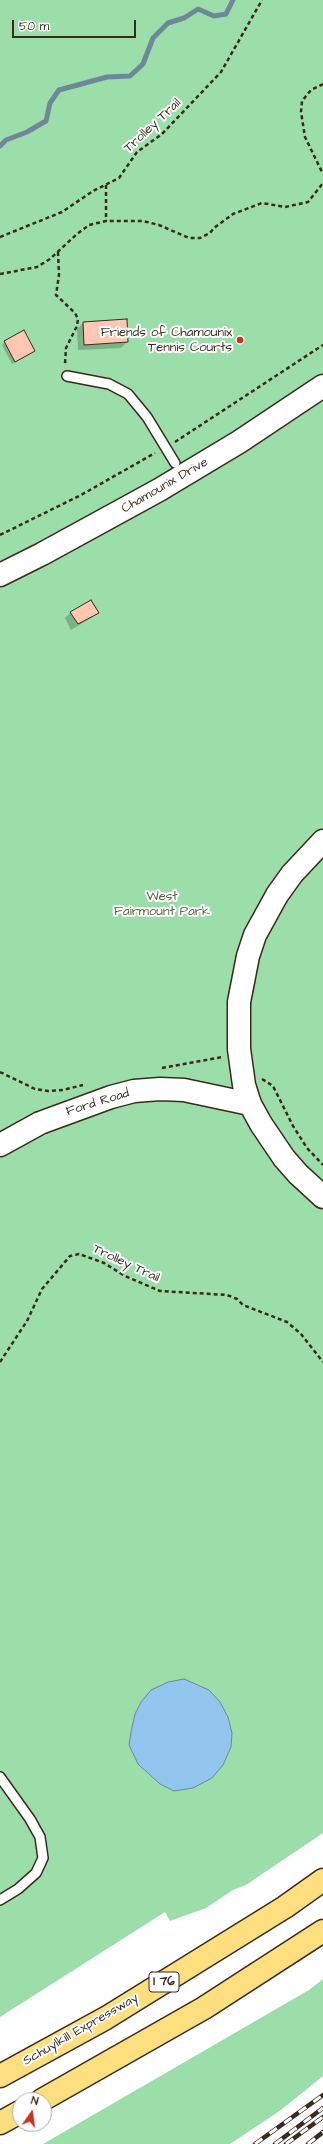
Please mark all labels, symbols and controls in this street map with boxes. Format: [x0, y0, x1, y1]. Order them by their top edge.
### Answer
scale bar [14, 12, 138, 38]
text: 50 m [19, 18, 49, 35]
street label: Trolley Trail [121, 96, 185, 156]
place label: Friends of Chamounix Tennis Courts [101, 325, 232, 356]
marker: Friends of Chamounix Tennis Courts [235, 335, 245, 345]
street label: Chamounix Drive [119, 455, 211, 517]
park label: West Fairmount Park [114, 889, 210, 920]
street label: Ford Road [65, 1086, 131, 1120]
street label: Trolley Trail [90, 1242, 162, 1286]
road number: I 76 [149, 1972, 179, 1992]
street label: Schuylkill Expressway [21, 1991, 141, 2069]
north arrow [12, 2092, 52, 2132]
text: N [30, 2093, 40, 2109]

